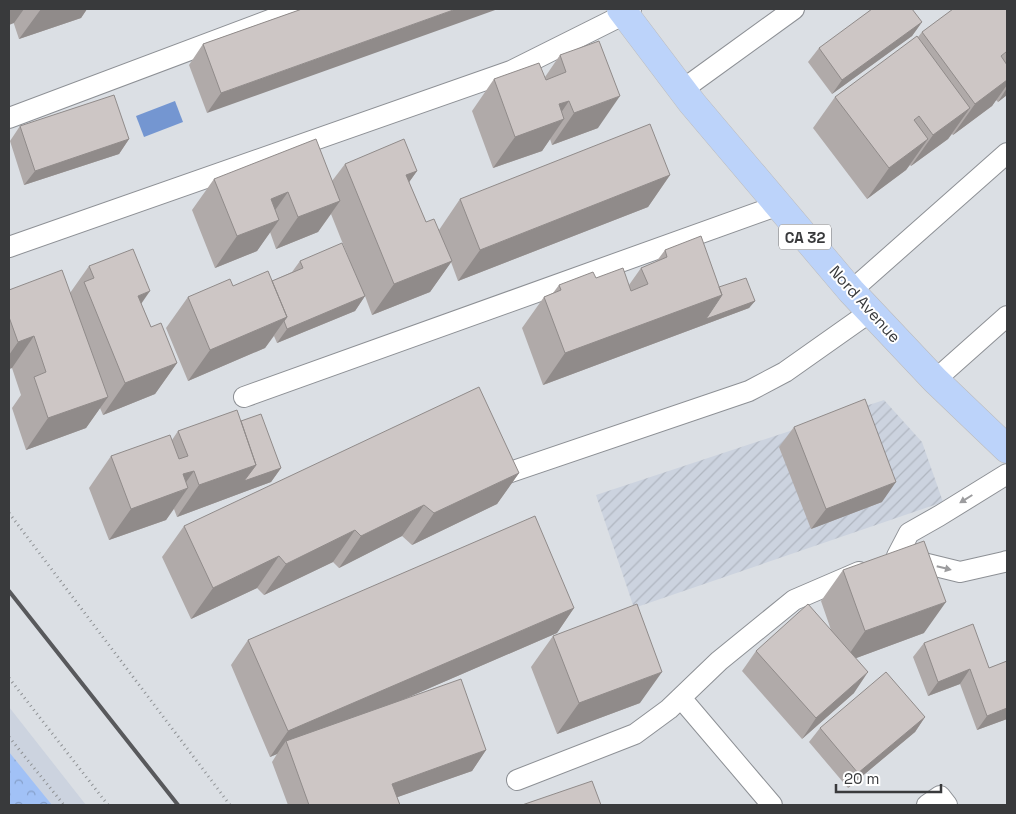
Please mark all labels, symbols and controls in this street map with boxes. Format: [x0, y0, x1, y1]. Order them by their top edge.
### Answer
road number: CA 32 [779, 224, 831, 250]
street label: Nord Avenue [825, 261, 905, 347]
one-way arrow [959, 495, 972, 504]
one-way arrow [937, 564, 952, 572]
scale bar [836, 762, 941, 794]
text: 20 m [844, 769, 879, 788]

